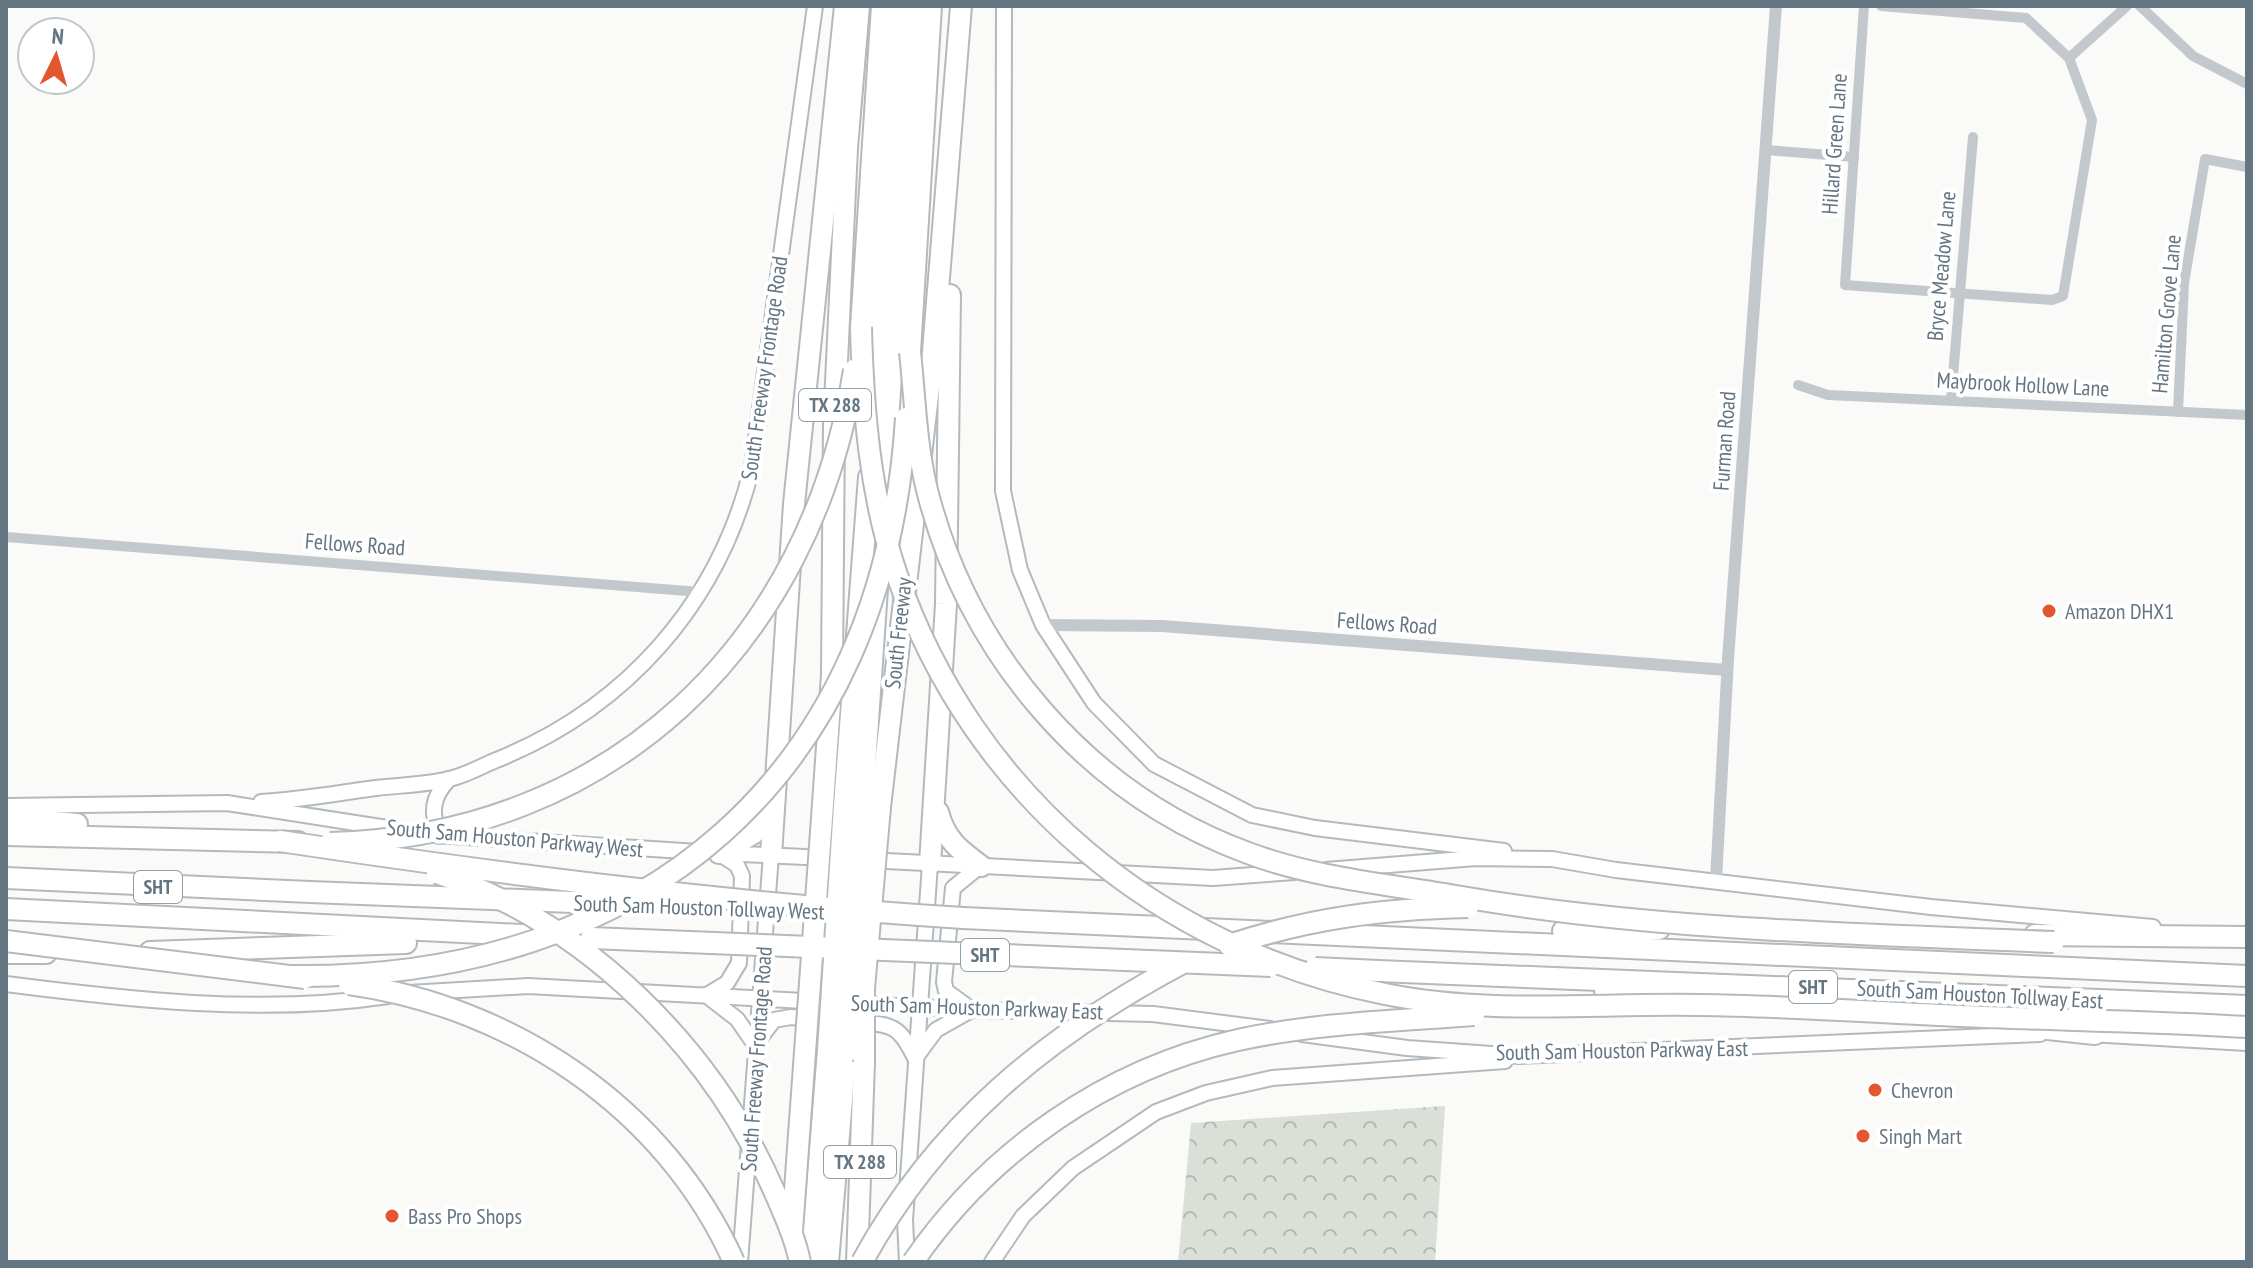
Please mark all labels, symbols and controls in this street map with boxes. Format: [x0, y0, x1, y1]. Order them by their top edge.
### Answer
north arrow [16, 16, 96, 96]
text: N [51, 22, 65, 51]
street label: Hillard Green Lane [1815, 73, 1853, 215]
street label: Bryce Meadow Lane [1921, 190, 1961, 342]
street label: Hamilton Grove Lane [2145, 233, 2187, 395]
street label: South Freeway Frontage Road [734, 254, 794, 482]
street label: Maybrook Hollow Lane [1936, 365, 2110, 403]
road number: TX 288 [799, 389, 871, 421]
street label: Furman Road [1707, 390, 1741, 492]
street label: Fellows Road [304, 527, 406, 561]
street label: South Freeway [878, 575, 918, 690]
place label: Amazon DHX1 [2065, 597, 2174, 625]
marker: Amazon DHX1 [2040, 602, 2058, 620]
street label: Fellows Road [1336, 606, 1438, 640]
street label: South Sam Houston Parkway West [386, 813, 644, 863]
road number: SHT [134, 871, 182, 903]
street label: South Sam Houston Tollway West [573, 889, 825, 925]
road number: SHT [961, 939, 1009, 971]
street label: South Freeway Frontage Road [734, 945, 778, 1173]
road number: SHT [1789, 971, 1837, 1003]
street label: South Sam Houston Tollway East [1856, 974, 2104, 1014]
street label: South Sam Houston Parkway East [850, 989, 1104, 1025]
street label: South Sam Houston Parkway East [1496, 1034, 1748, 1066]
place label: Chevron [1891, 1076, 1953, 1104]
marker: Chevron [1866, 1081, 1884, 1099]
place label: Singh Mart [1879, 1122, 1962, 1150]
marker: Singh Mart [1854, 1127, 1872, 1145]
road number: TX 288 [824, 1146, 896, 1178]
place label: Bass Pro Shops [408, 1202, 522, 1230]
marker: Bass Pro Shops [383, 1207, 401, 1225]

